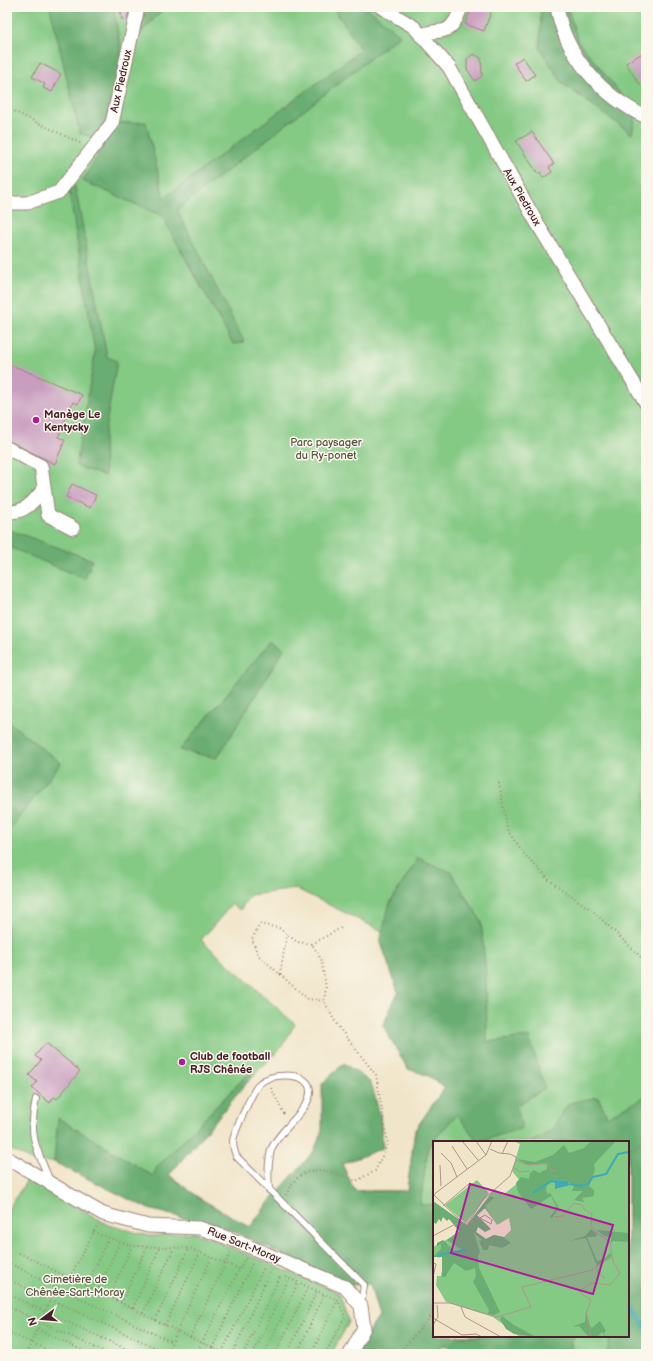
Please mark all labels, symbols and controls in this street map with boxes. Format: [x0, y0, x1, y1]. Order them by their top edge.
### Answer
street label: Aux Piedroux [107, 48, 135, 114]
street label: Aux Piedroux [500, 166, 544, 228]
place label: Manège Le Kentycky [44, 408, 100, 434]
marker: Manège Le Kentycky [31, 415, 41, 425]
park label: Parc paysager du Ry-ponet [290, 436, 363, 462]
place label: Club de football RJS Chênée [190, 1050, 270, 1076]
marker: Club de football RJS Chênée [177, 1057, 187, 1067]
inset map [433, 1141, 629, 1337]
street label: Rue Sart-Moray [205, 1224, 283, 1266]
park label: Cimetière de Chênée-Sart-Moray [26, 1273, 125, 1299]
north arrow [22, 1299, 62, 1339]
text: N [25, 1316, 40, 1327]

